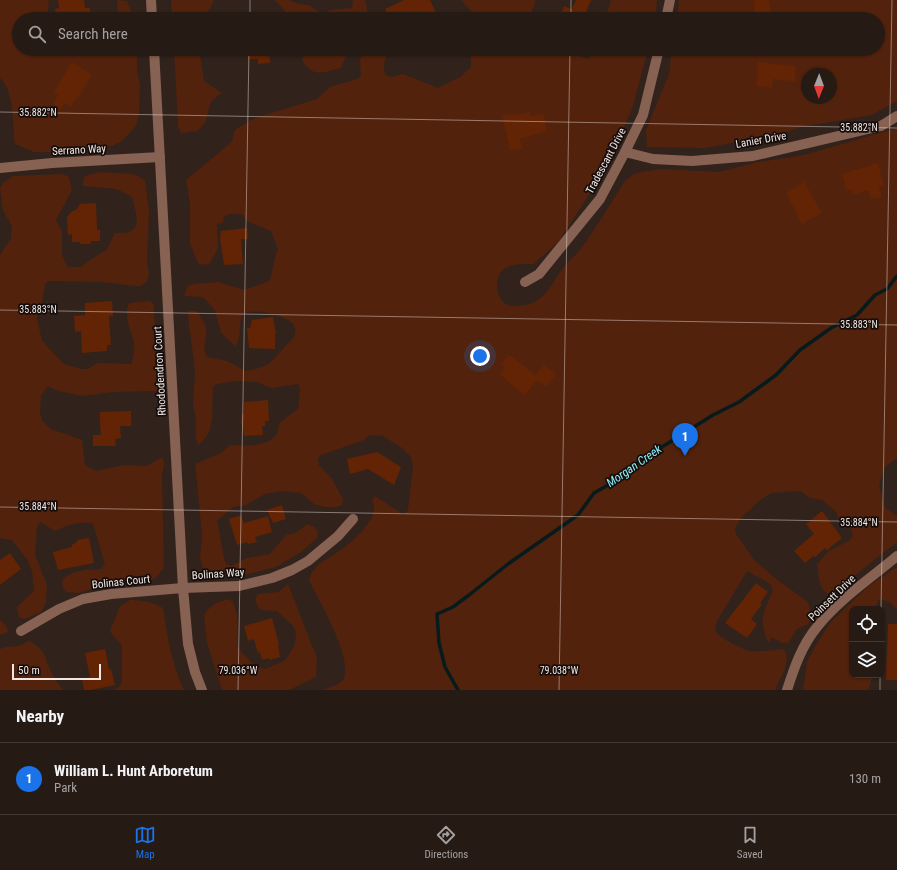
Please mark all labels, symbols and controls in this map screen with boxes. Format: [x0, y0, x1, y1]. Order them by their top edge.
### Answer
search box [12, 12, 885, 56]
icon: search [26, 23, 48, 45]
text: Search here [58, 25, 128, 43]
north arrow [801, 68, 837, 104]
text: 35.882°N [19, 107, 57, 118]
text: 35.882°N [840, 122, 878, 133]
street label: Tradescant Drive [583, 126, 629, 196]
street label: Lanier Drive [735, 129, 787, 151]
street label: Serrano Way [52, 142, 107, 158]
text: 35.883°N [19, 304, 57, 315]
text: 35.883°N [840, 319, 878, 330]
street label: Rhododendron Court [151, 326, 169, 416]
your location [470, 346, 490, 366]
pin: 1 [672, 423, 698, 456]
water label: Morgan Creek [604, 441, 665, 490]
text: 35.884°N [19, 501, 57, 512]
text: 35.884°N [840, 517, 878, 528]
street label: Bolinas Way [191, 566, 245, 582]
street label: Bolinas Court [91, 572, 151, 592]
street label: Poinsett Drive [806, 572, 858, 624]
map controls [849, 606, 885, 678]
button: locate [849, 606, 885, 642]
button: layers [849, 642, 885, 678]
scale bar [12, 662, 101, 681]
text: 50 m [18, 664, 40, 677]
text: 79.036°W [219, 665, 258, 676]
text: 79.038°W [540, 665, 579, 676]
text: Nearby [16, 706, 64, 726]
text: William L. Hunt Arboretum [54, 762, 213, 780]
text: 1 [26, 771, 32, 786]
text: 130 m [849, 771, 881, 786]
text: Park [54, 780, 77, 795]
tab: Map [134, 824, 156, 861]
tab: Directions [424, 824, 468, 861]
tab: Saved [737, 824, 763, 861]

